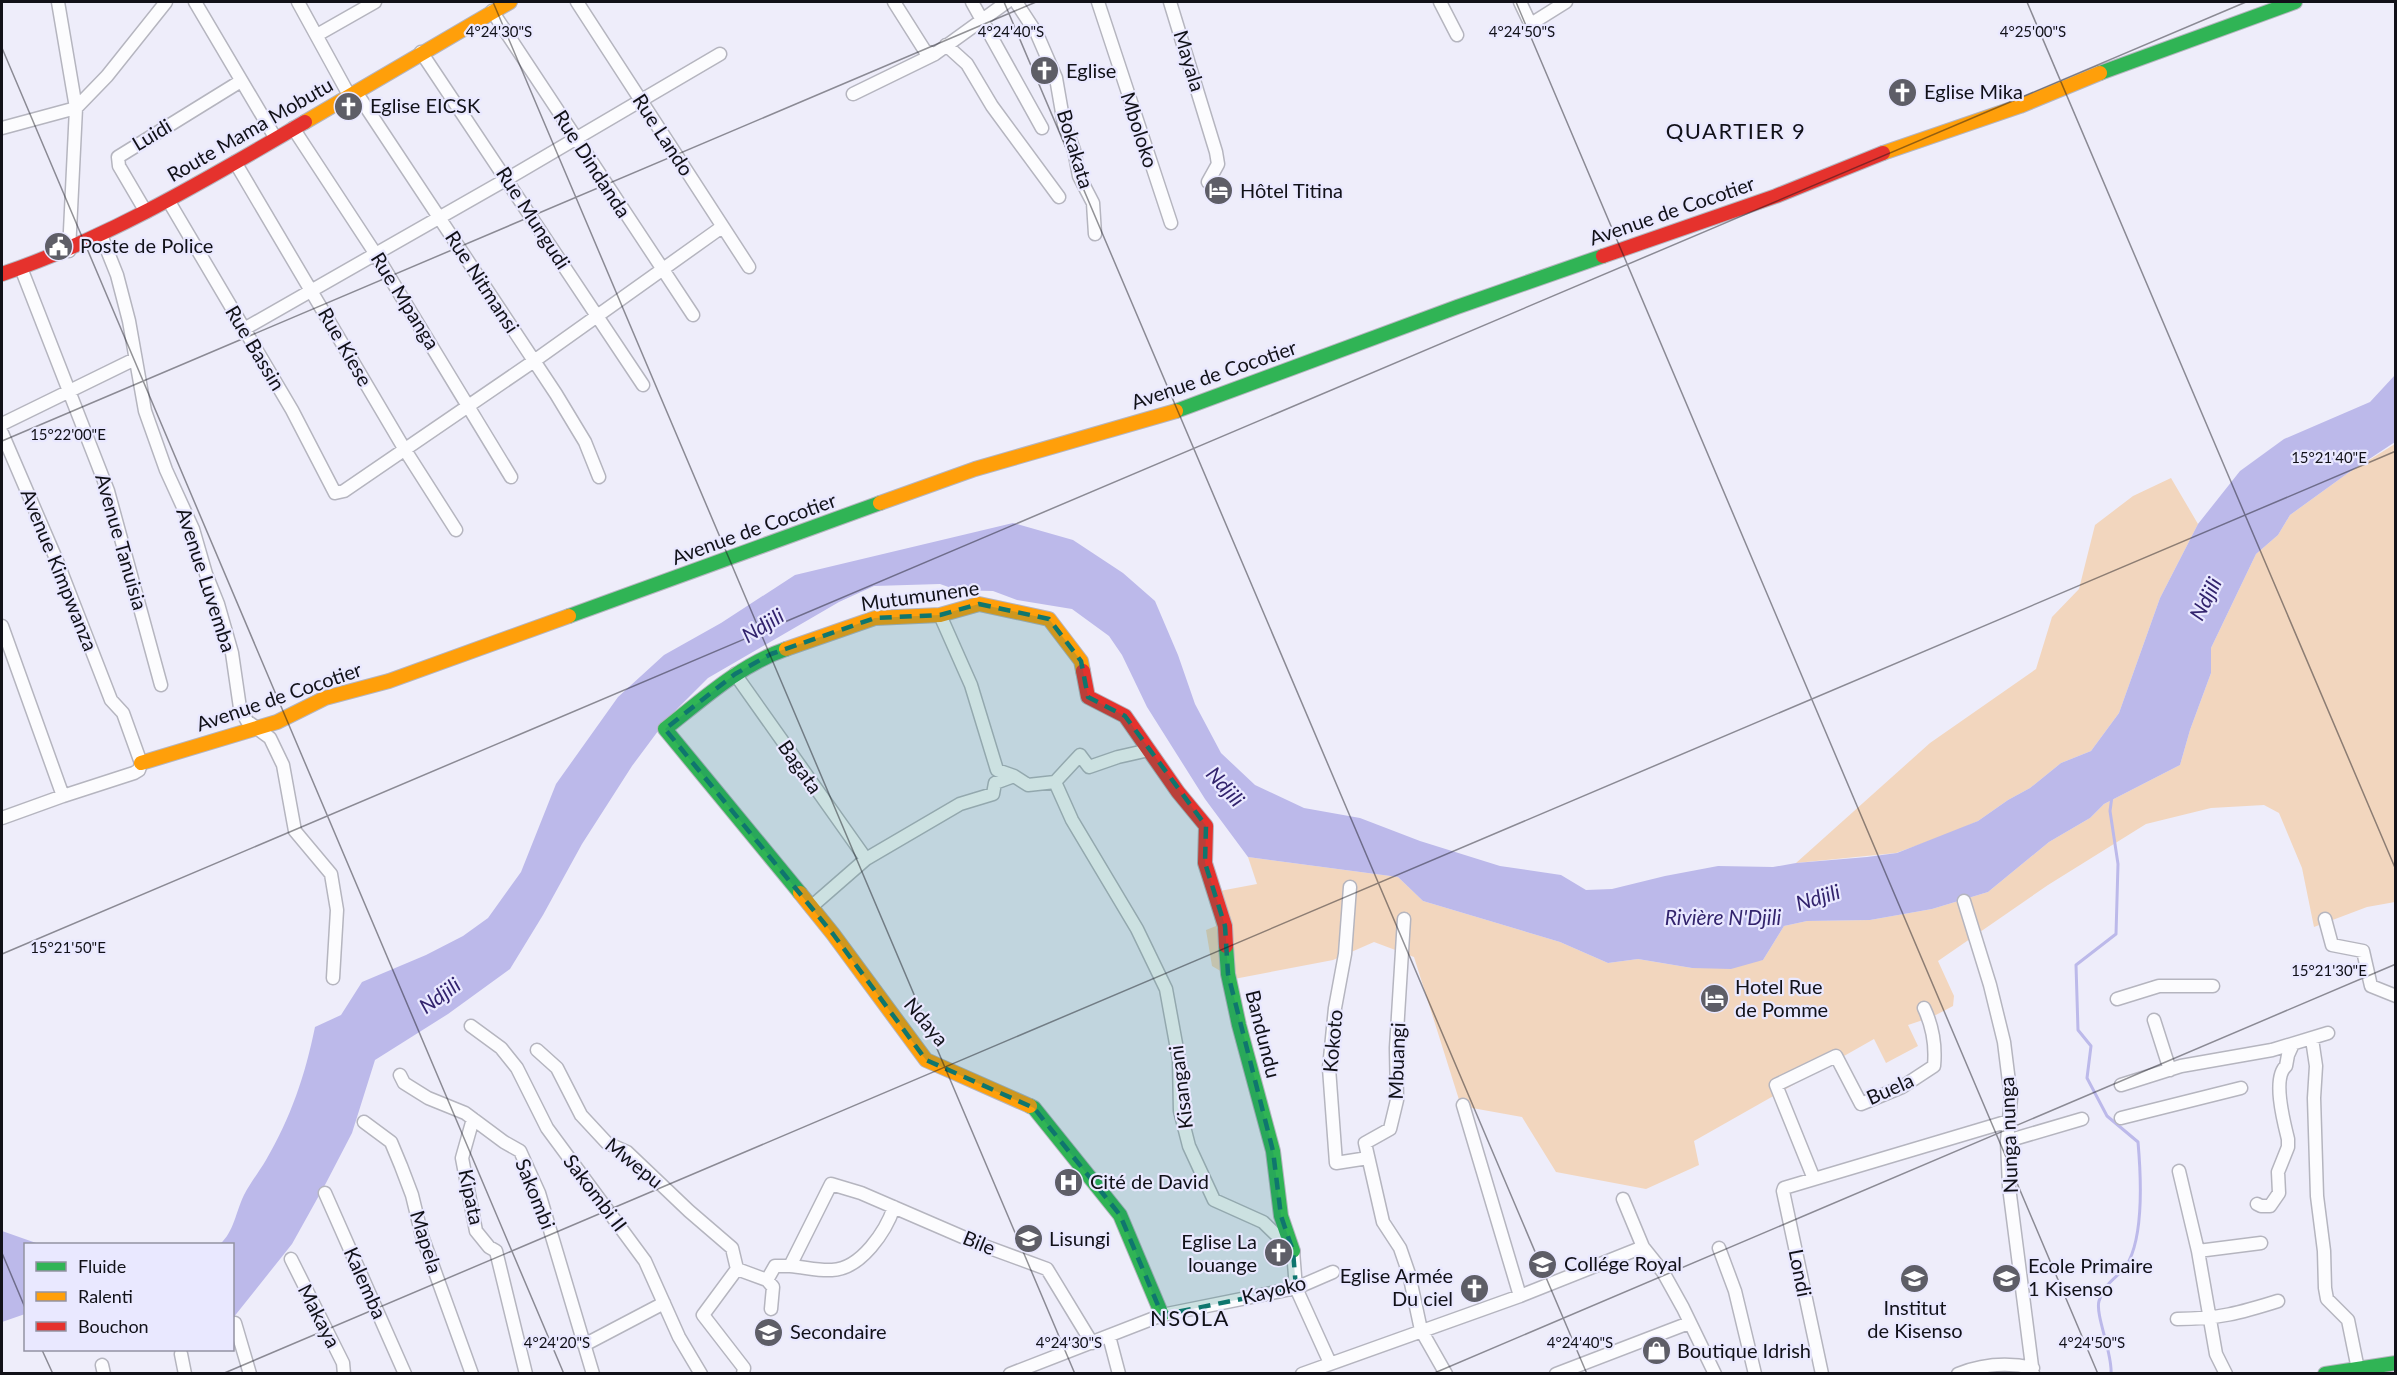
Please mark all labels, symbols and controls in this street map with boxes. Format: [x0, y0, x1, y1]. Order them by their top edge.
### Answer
text: 4°24'30"S [466, 22, 532, 40]
text: 4°24'40"S [978, 22, 1044, 40]
text: 4°24'50"S [1489, 22, 1555, 40]
text: 4°25'00"S [2000, 22, 2066, 40]
street label: Mayala [1169, 27, 1211, 94]
church icon: Eglise [1029, 55, 1061, 87]
place label: Eglise [1066, 58, 1116, 82]
street label: Route Mama Mobutu [162, 72, 337, 186]
church icon: Eglise Mika [1887, 76, 1919, 108]
place label: Eglise Mika [1924, 79, 2023, 103]
street label: Rue Lando [628, 89, 699, 180]
street label: Mboloko [1116, 89, 1163, 170]
church icon: Eglise EICSK [333, 90, 365, 122]
place label: Eglise EICSK [370, 93, 481, 117]
street label: Rue Dindanda [549, 105, 637, 222]
street label: Bokakata [1053, 106, 1099, 191]
street label: Luidi [127, 113, 176, 155]
district label: QUARTIER 9 [1666, 117, 1806, 144]
street label: Rue Mungudi [492, 162, 576, 273]
street label: Avenue de Cocotier [1586, 170, 1758, 250]
hotel icon: Hôtel Titina [1203, 175, 1235, 207]
place label: Hôtel Titina [1240, 178, 1343, 202]
street label: Rue Nitmansi [441, 226, 525, 337]
public building icon: Poste de Police [43, 230, 75, 262]
place label: Poste de Police [80, 233, 213, 257]
street label: Rue Mpanga [367, 247, 445, 353]
street label: Rue Bassin [221, 301, 291, 394]
street label: Rue Kiese [314, 303, 378, 390]
street label: Avenue de Cocotier [1128, 334, 1300, 414]
text: 15°22'00"E [30, 425, 106, 443]
text: 15°21'40"E [2291, 448, 2367, 466]
street label: Avenue Tanuisia [91, 471, 153, 613]
street label: Avenue Kimpwanza [16, 485, 103, 654]
street label: Avenue de Cocotier [668, 487, 840, 569]
street label: Avenue Luvemba [172, 504, 242, 655]
water label: Ndjili [2183, 572, 2226, 624]
street label: Mutumunene [859, 575, 980, 615]
water label: Ndjili [737, 602, 788, 647]
street label: Avenue de Cocotier [193, 656, 365, 736]
street label: Bagata [774, 735, 828, 798]
water label: Ndjili [1202, 761, 1251, 811]
water label: Ndjili [1792, 878, 1843, 915]
water label: Rivière N'Djili [1665, 904, 1781, 929]
text: 15°21'50"E [30, 938, 106, 956]
text: 15°21'30"E [2291, 961, 2367, 979]
water label: Ndjili [414, 971, 465, 1018]
place label: Hotel Rue de Pomme [1735, 974, 1828, 1021]
hotel icon: Hotel Rue de Pomme [1698, 982, 1730, 1014]
street label: Bandundu [1241, 987, 1286, 1080]
street label: Ndaya [900, 992, 954, 1050]
street label: Kokoto [1317, 1008, 1347, 1073]
street label: Mbuangi [1383, 1022, 1409, 1100]
street label: Kisangani [1163, 1044, 1197, 1130]
street label: Buela [1862, 1067, 1917, 1109]
street label: Nunga nunga [1994, 1076, 2022, 1194]
street label: Mwepu [601, 1132, 668, 1193]
street label: Sakombi II [559, 1149, 633, 1236]
street label: Sakombi [511, 1155, 561, 1232]
hospital icon: Cité de David [1053, 1166, 1085, 1198]
street label: Kipata [454, 1167, 490, 1227]
place label: Cité de David [1090, 1169, 1209, 1193]
street label: Mapela [406, 1207, 448, 1276]
school or university icon: Lisungi [1012, 1223, 1044, 1255]
street label: Bile [960, 1225, 999, 1259]
place label: Lisungi [1049, 1226, 1110, 1250]
place label: Eglise La louange [1181, 1229, 1257, 1276]
church icon: Eglise La louange [1262, 1237, 1294, 1269]
legend [24, 1243, 234, 1351]
street label: Kalemba [339, 1243, 392, 1322]
street label: Londi [1785, 1247, 1817, 1299]
school or university icon: Collége Royal [1527, 1248, 1559, 1280]
place label: Collége Royal [1564, 1251, 1682, 1275]
place label: Ecole Primaire 1 Kisenso [2028, 1253, 2153, 1300]
text: Fluide [78, 1255, 126, 1277]
school or university icon: Institut de Kisenso [1899, 1262, 1931, 1294]
school or university icon: Ecole Primaire 1 Kisenso [1991, 1262, 2023, 1294]
place label: Eglise Armée Du ciel [1340, 1263, 1453, 1310]
street label: Kayoko [1239, 1269, 1308, 1309]
church icon: Eglise Armée Du ciel [1458, 1272, 1490, 1304]
street label: Makaya [294, 1280, 346, 1351]
text: Ralenti [78, 1285, 133, 1307]
place label: Institut de Kisenso [1867, 1295, 1963, 1342]
district label: NSOLA [1150, 1304, 1230, 1331]
text: Bouchon [78, 1315, 149, 1337]
school or university icon: Secondaire [753, 1316, 785, 1348]
place label: Secondaire [790, 1319, 887, 1343]
text: 4°24'20"S [524, 1333, 590, 1351]
text: 4°24'30"S [1036, 1333, 1102, 1351]
text: 4°24'40"S [1547, 1333, 1613, 1351]
text: 4°24'50"S [2059, 1333, 2125, 1351]
shop icon: Boutique Idrish [1640, 1335, 1672, 1367]
place label: Boutique Idrish [1677, 1338, 1811, 1362]

